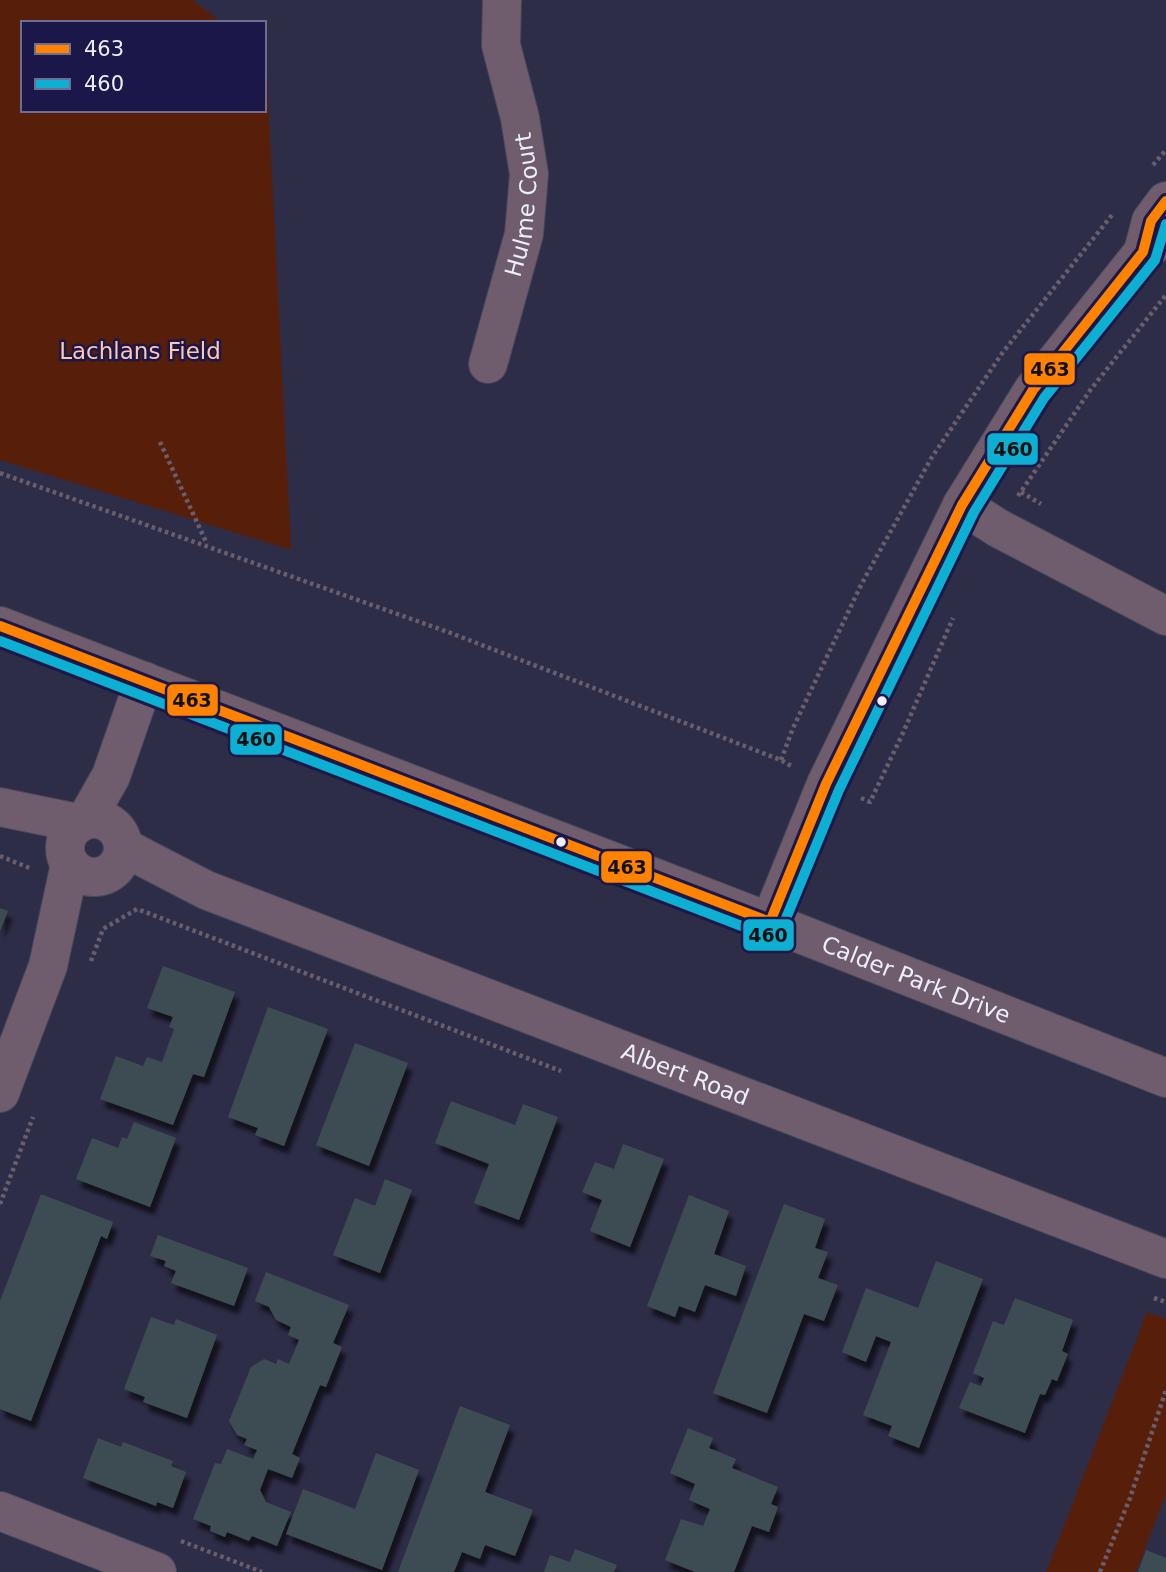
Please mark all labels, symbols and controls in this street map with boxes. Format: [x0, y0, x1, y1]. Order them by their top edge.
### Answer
legend [21, 21, 266, 112]
text: 463 [84, 37, 124, 61]
text: 460 [84, 72, 124, 96]
street label: Hulme Court [500, 131, 543, 279]
park label: Lachlans Field [59, 338, 221, 364]
line badge: 463 [1023, 352, 1076, 386]
text: 463 [1030, 358, 1070, 380]
line badge: 460 [986, 432, 1039, 466]
text: 460 [993, 438, 1033, 460]
line badge: 463 [166, 683, 219, 717]
text: 463 [172, 689, 212, 711]
unlabelled marker [875, 694, 889, 708]
line badge: 460 [229, 723, 283, 756]
text: 460 [236, 728, 276, 750]
unlabelled marker [554, 835, 568, 849]
line badge: 463 [600, 850, 653, 884]
text: 463 [607, 856, 647, 878]
line badge: 460 [742, 918, 795, 952]
text: 460 [748, 924, 788, 946]
street label: Calder Park Drive [818, 931, 1014, 1028]
street label: Albert Road [618, 1038, 753, 1110]

